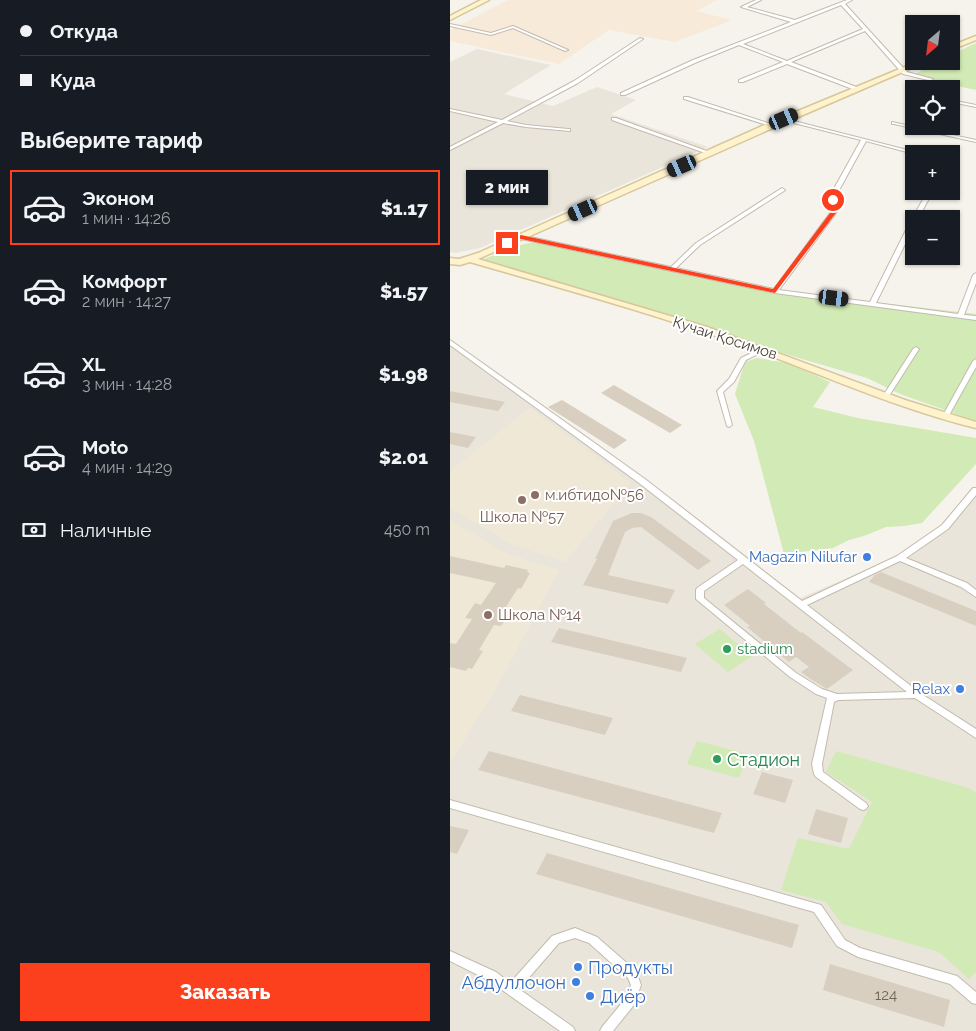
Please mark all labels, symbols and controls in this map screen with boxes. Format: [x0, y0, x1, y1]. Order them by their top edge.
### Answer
north arrow [905, 15, 960, 70]
map controls [905, 15, 960, 265]
text: Откуда [50, 20, 118, 42]
text: Куда [50, 69, 96, 91]
button: locate [905, 80, 960, 135]
car [767, 106, 800, 132]
text: Выберите тариф [20, 127, 203, 153]
button: + [905, 145, 960, 200]
car [665, 153, 698, 179]
callout: 2 мин [466, 170, 548, 206]
text: 2 мин [485, 178, 529, 197]
icon: car [22, 185, 67, 230]
text: Эконом [82, 187, 154, 209]
route start [822, 189, 844, 211]
text: $1.17 [381, 197, 428, 219]
car [566, 197, 599, 223]
text: 1 мин · 14:26 [82, 209, 171, 228]
button: − [905, 210, 960, 265]
route end [496, 232, 518, 254]
icon: car [22, 268, 67, 313]
text: Комфорт [82, 270, 167, 292]
text: $1.57 [380, 280, 428, 302]
car [818, 289, 849, 307]
text: 2 мин · 14:27 [82, 292, 171, 311]
street label: Кучаи Қосимов [671, 313, 779, 363]
icon: car [22, 351, 67, 396]
text: XL [82, 353, 105, 375]
text: $1.98 [379, 363, 428, 385]
text: 3 мин · 14:28 [82, 375, 172, 394]
icon: car [22, 434, 67, 479]
text: Moto [82, 436, 128, 458]
text: $2.01 [379, 446, 428, 468]
text: 4 мин · 14:29 [82, 458, 172, 477]
place label: м.ибтидо№56 [545, 486, 644, 504]
marker: м.ибтидо№56 [529, 489, 541, 501]
marker: Школа №57 [516, 494, 528, 506]
place label: Школа №57 [480, 508, 564, 526]
icon: cash [20, 516, 48, 544]
text: Наличные [60, 519, 151, 541]
text: 450 m [384, 520, 430, 539]
place label: Magazin Nilufar [749, 548, 858, 566]
marker: Magazin Nilufar [861, 551, 873, 563]
place label: Школа №14 [498, 606, 581, 624]
marker: Школа №14 [482, 609, 494, 621]
place label: stadium [737, 640, 793, 658]
marker: stadium [721, 643, 733, 655]
place label: Relax [912, 680, 950, 698]
marker: Relax [954, 683, 966, 695]
place label: Стадион [727, 749, 800, 770]
marker: Стадион [711, 753, 723, 765]
place label: Продукты [588, 957, 673, 978]
marker: Продукты [572, 961, 584, 973]
button: Заказать [20, 963, 430, 1021]
place label: Абдуллочон [462, 972, 566, 993]
marker: Абдуллочон [570, 976, 582, 988]
place label: Диëр [600, 986, 646, 1007]
house number: 124 [875, 986, 897, 1004]
marker: Диëр [584, 990, 596, 1002]

